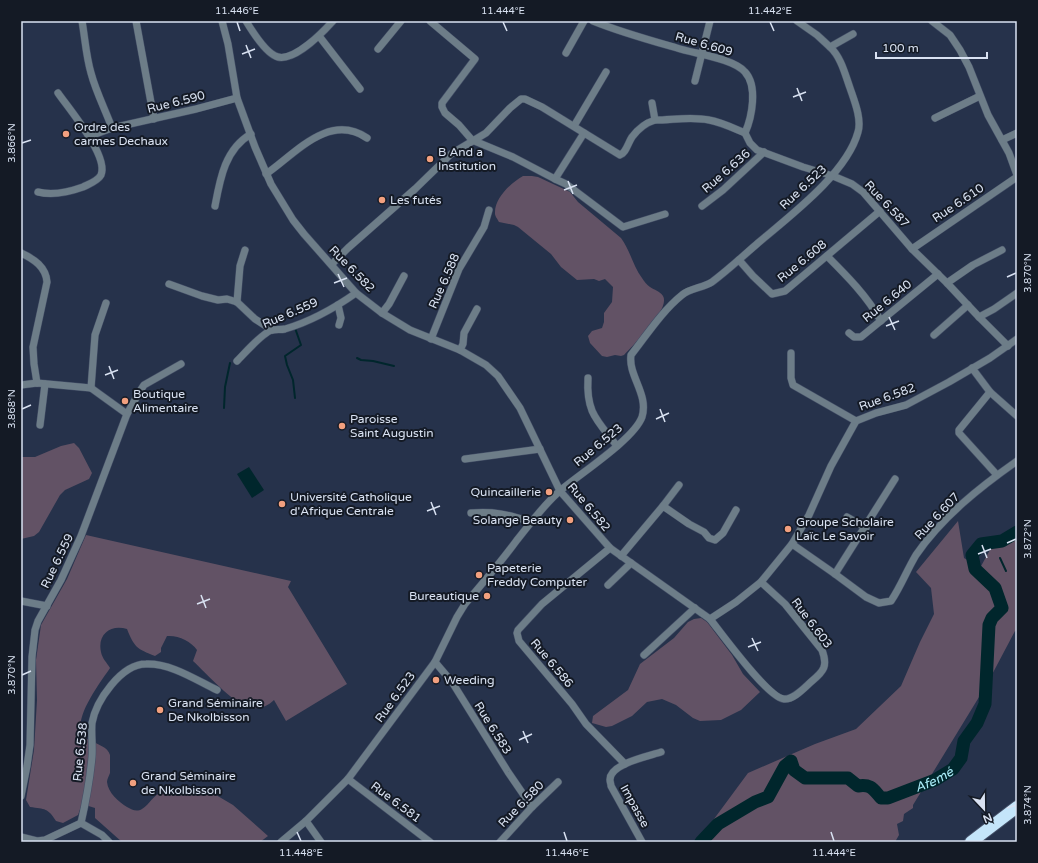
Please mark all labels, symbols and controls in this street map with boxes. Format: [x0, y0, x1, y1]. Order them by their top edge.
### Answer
text: 11.446°E [215, 5, 259, 17]
text: 11.444°E [481, 5, 525, 17]
text: 11.442°E [748, 5, 792, 17]
street label: Rue 6.609 [674, 29, 734, 59]
scale bar [876, 34, 987, 60]
text: 100 m [882, 41, 919, 55]
street label: Rue 6.590 [146, 88, 207, 116]
place label: Ordre des carmes Dechaux [74, 120, 168, 148]
text: 3.866°N [6, 123, 18, 163]
marker: Ordre des carmes Dechaux [61, 129, 71, 139]
place label: B And a Institution [438, 145, 496, 173]
street label: Rue 6.636 [699, 146, 753, 196]
marker: B And a Institution [425, 154, 435, 164]
street label: Rue 6.523 [777, 162, 829, 212]
street label: Rue 6.587 [862, 178, 912, 230]
street label: Rue 6.610 [930, 180, 987, 225]
place label: Les futés [390, 193, 442, 207]
marker: Les futés [377, 195, 387, 205]
street label: Rue 6.608 [775, 237, 829, 285]
street label: Rue 6.582 [326, 243, 378, 295]
street label: Rue 6.588 [426, 251, 462, 311]
text: 3.870°N [1022, 253, 1034, 293]
street label: Rue 6.640 [860, 277, 915, 325]
street label: Rue 6.559 [260, 295, 320, 331]
street label: Rue 6.582 [857, 380, 917, 414]
place label: Boutique Alimentaire [133, 387, 199, 415]
text: 3.868°N [6, 389, 18, 429]
marker: Boutique Alimentaire [120, 396, 130, 406]
place label: Paroisse Saint Augustin [350, 412, 434, 440]
marker: Paroisse Saint Augustin [337, 421, 347, 431]
street label: Rue 6.523 [571, 421, 625, 469]
street label: Rue 6.582 [565, 480, 613, 534]
place label: Quincaillerie [470, 485, 541, 499]
marker: Quincaillerie [544, 487, 554, 497]
place label: Université Catholique d'Afrique Centrale [290, 490, 412, 518]
street label: Rue 6.607 [912, 490, 962, 542]
marker: Université Catholique d'Afrique Centrale [277, 499, 287, 509]
place label: Solange Beauty [473, 513, 563, 527]
marker: Solange Beauty [565, 515, 575, 525]
place label: Groupe Scholaire Laïc Le Savoir [796, 515, 894, 543]
text: 3.872°N [1022, 519, 1034, 559]
marker: Groupe Scholaire Laïc Le Savoir [783, 524, 793, 534]
street label: Rue 6.559 [38, 531, 76, 591]
place label: Papeterie Freddy Computer [487, 561, 588, 589]
marker: Papeterie Freddy Computer [474, 570, 484, 580]
place label: Bureautique [409, 589, 479, 603]
marker: Bureautique [482, 591, 492, 601]
street label: Rue 6.603 [789, 595, 835, 651]
street label: Rue 6.586 [528, 636, 576, 690]
text: 3.870°N [6, 655, 18, 695]
street label: Rue 6.523 [372, 669, 418, 725]
place label: Weeding [444, 673, 495, 687]
marker: Weeding [431, 675, 441, 685]
place label: Grand Séminaire De Nkolbisson [168, 696, 263, 724]
street label: Rue 6.583 [471, 699, 515, 757]
marker: Grand Séminaire De Nkolbisson [155, 705, 165, 715]
street label: Rue 6.538 [70, 722, 90, 782]
water label: Afemé [913, 764, 957, 796]
place label: Grand Séminaire de Nkolbisson [141, 769, 236, 797]
marker: Grand Séminaire de Nkolbisson [128, 778, 138, 788]
street label: Rue 6.580 [495, 778, 547, 830]
street label: Rue 6.581 [368, 779, 424, 825]
street label: Impasse [617, 782, 653, 830]
text: 3.874°N [1022, 785, 1034, 825]
north arrow [964, 789, 1004, 829]
text: N [981, 810, 994, 825]
text: 11.448°E [279, 847, 323, 859]
text: 11.446°E [545, 847, 589, 859]
text: 11.444°E [812, 847, 856, 859]

